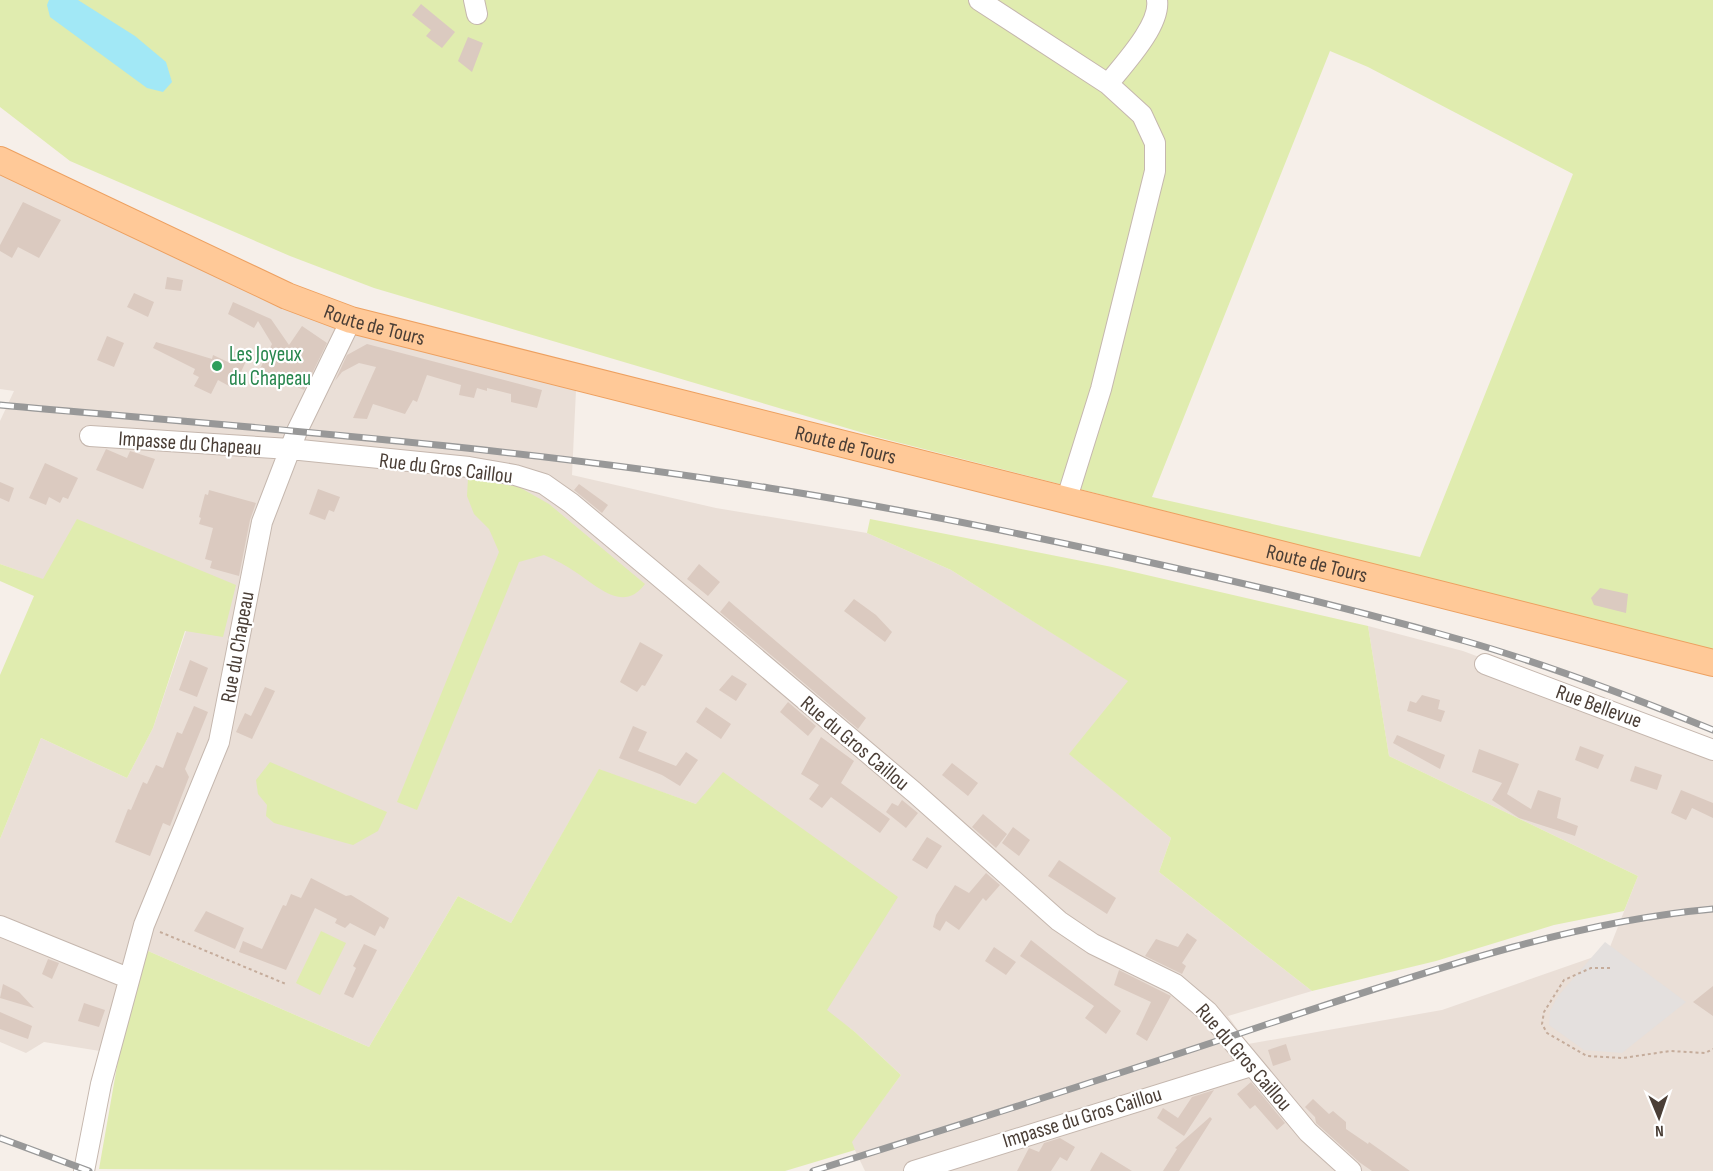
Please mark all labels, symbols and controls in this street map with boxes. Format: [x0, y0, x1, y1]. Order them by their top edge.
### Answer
street label: Route de Tours [321, 299, 427, 351]
place label: Les Joyeux du Chapeau [229, 342, 311, 391]
marker: Les Joyeux du Chapeau [210, 359, 224, 373]
street label: Route de Tours [792, 420, 899, 470]
street label: Impasse du Chapeau [118, 426, 262, 461]
street label: Rue du Gros Caillou [378, 448, 514, 489]
street label: Route de Tours [1264, 539, 1370, 588]
street label: Rue du Chapeau [215, 590, 260, 705]
street label: Rue Bellevue [1552, 679, 1645, 734]
street label: Rue du Gros Caillou [795, 691, 914, 796]
street label: Rue du Gros Caillou [1190, 999, 1297, 1116]
street label: Impasse du Gros Caillou [1000, 1081, 1165, 1154]
north arrow [1629, 1087, 1689, 1147]
text: N [1655, 1121, 1664, 1140]

